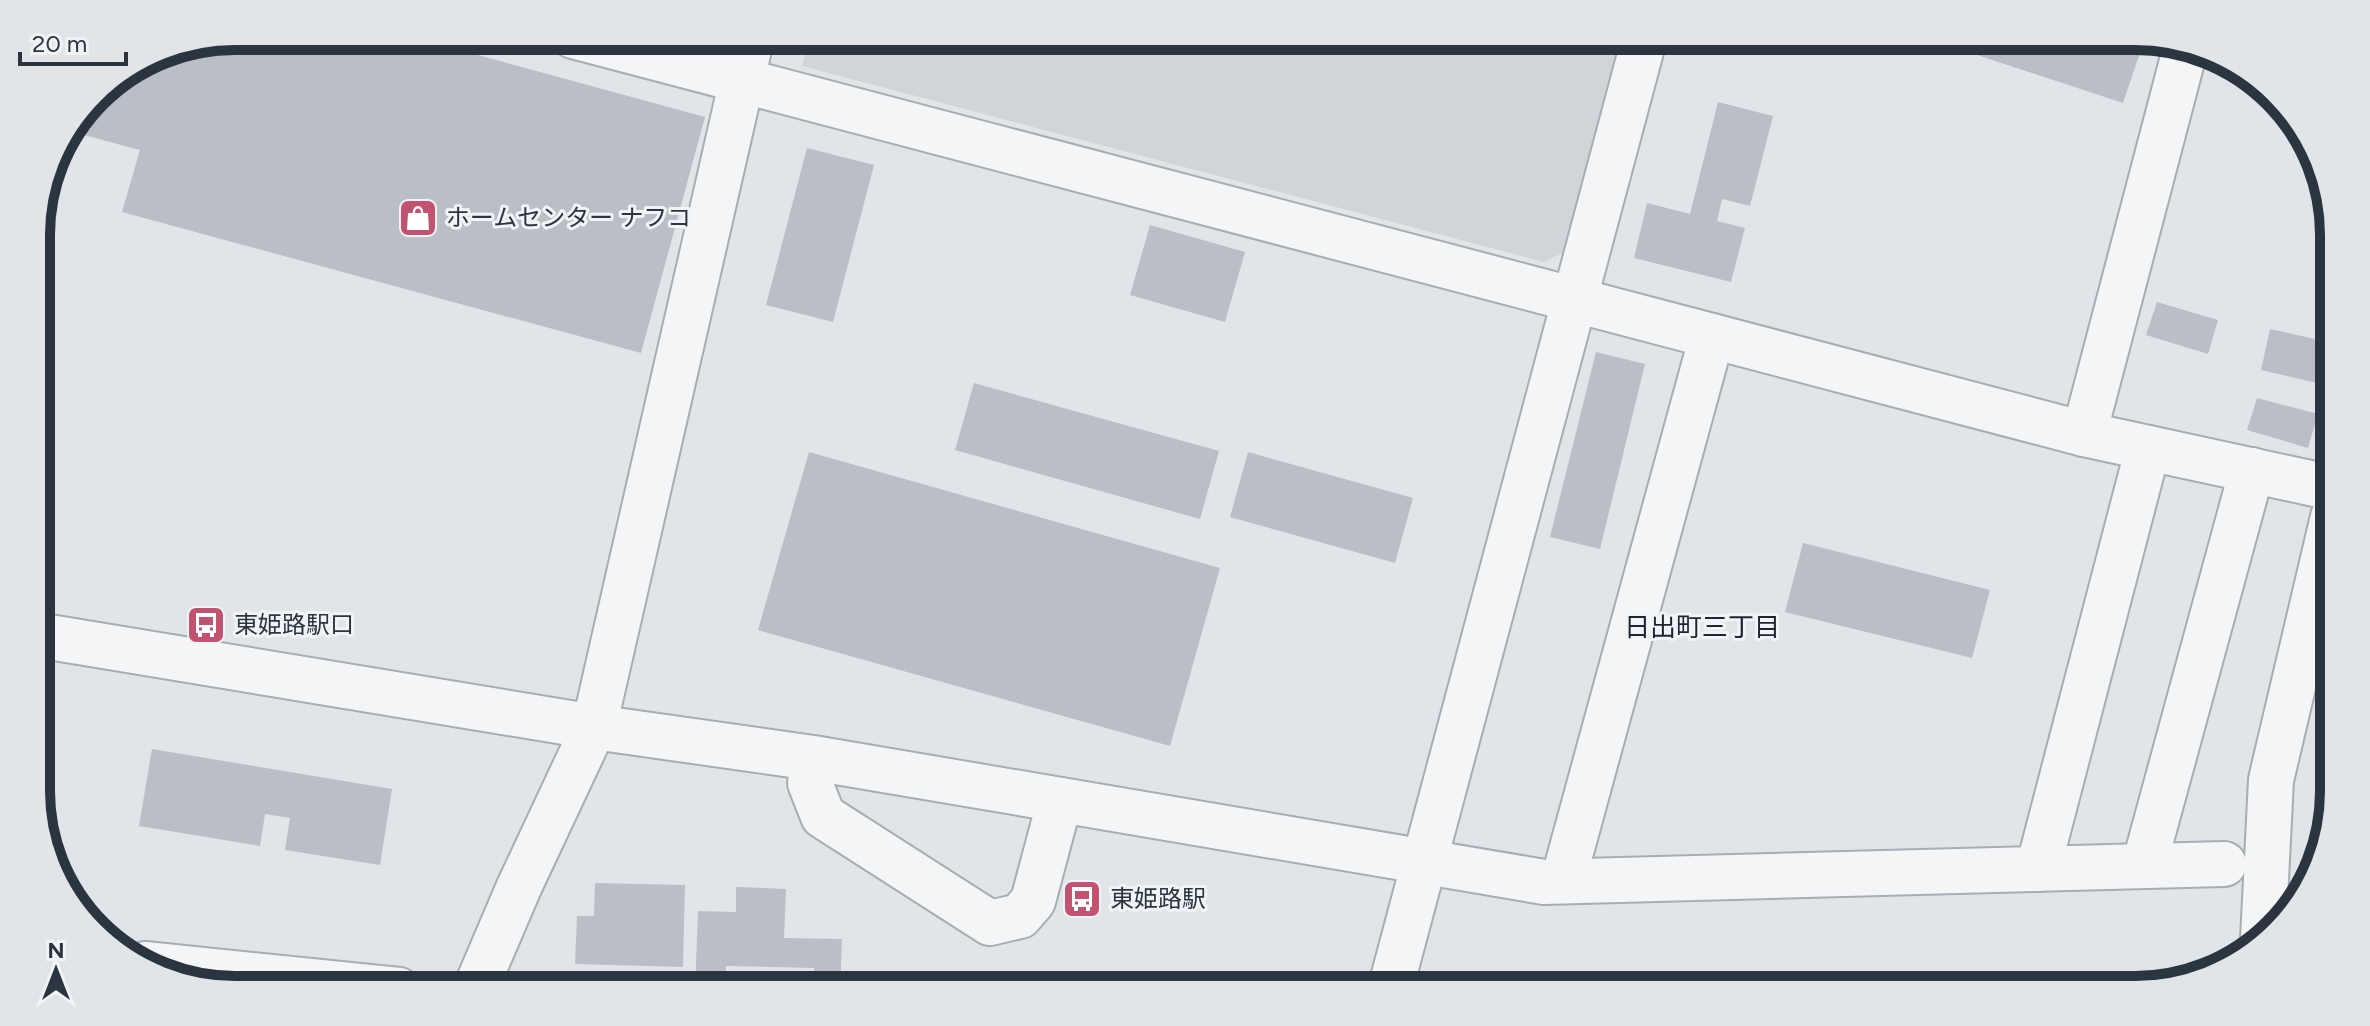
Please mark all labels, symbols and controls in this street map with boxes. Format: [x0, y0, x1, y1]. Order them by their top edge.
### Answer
scale bar [20, 16, 126, 66]
text: 20 m [32, 29, 87, 58]
shop icon: ホームセンター ナフコ [397, 197, 439, 239]
place label: ホームセンター ナフコ [446, 203, 691, 232]
bus stop icon: 東姫路駅口 [185, 604, 227, 646]
place label: 東姫路駅口 [234, 610, 354, 639]
district label: 日出町三丁目 [1624, 611, 1780, 643]
bus stop icon: 東姫路駅 [1061, 878, 1103, 920]
place label: 東姫路駅 [1110, 884, 1206, 913]
north arrow [16, 930, 96, 1010]
text: N [47, 937, 65, 964]

